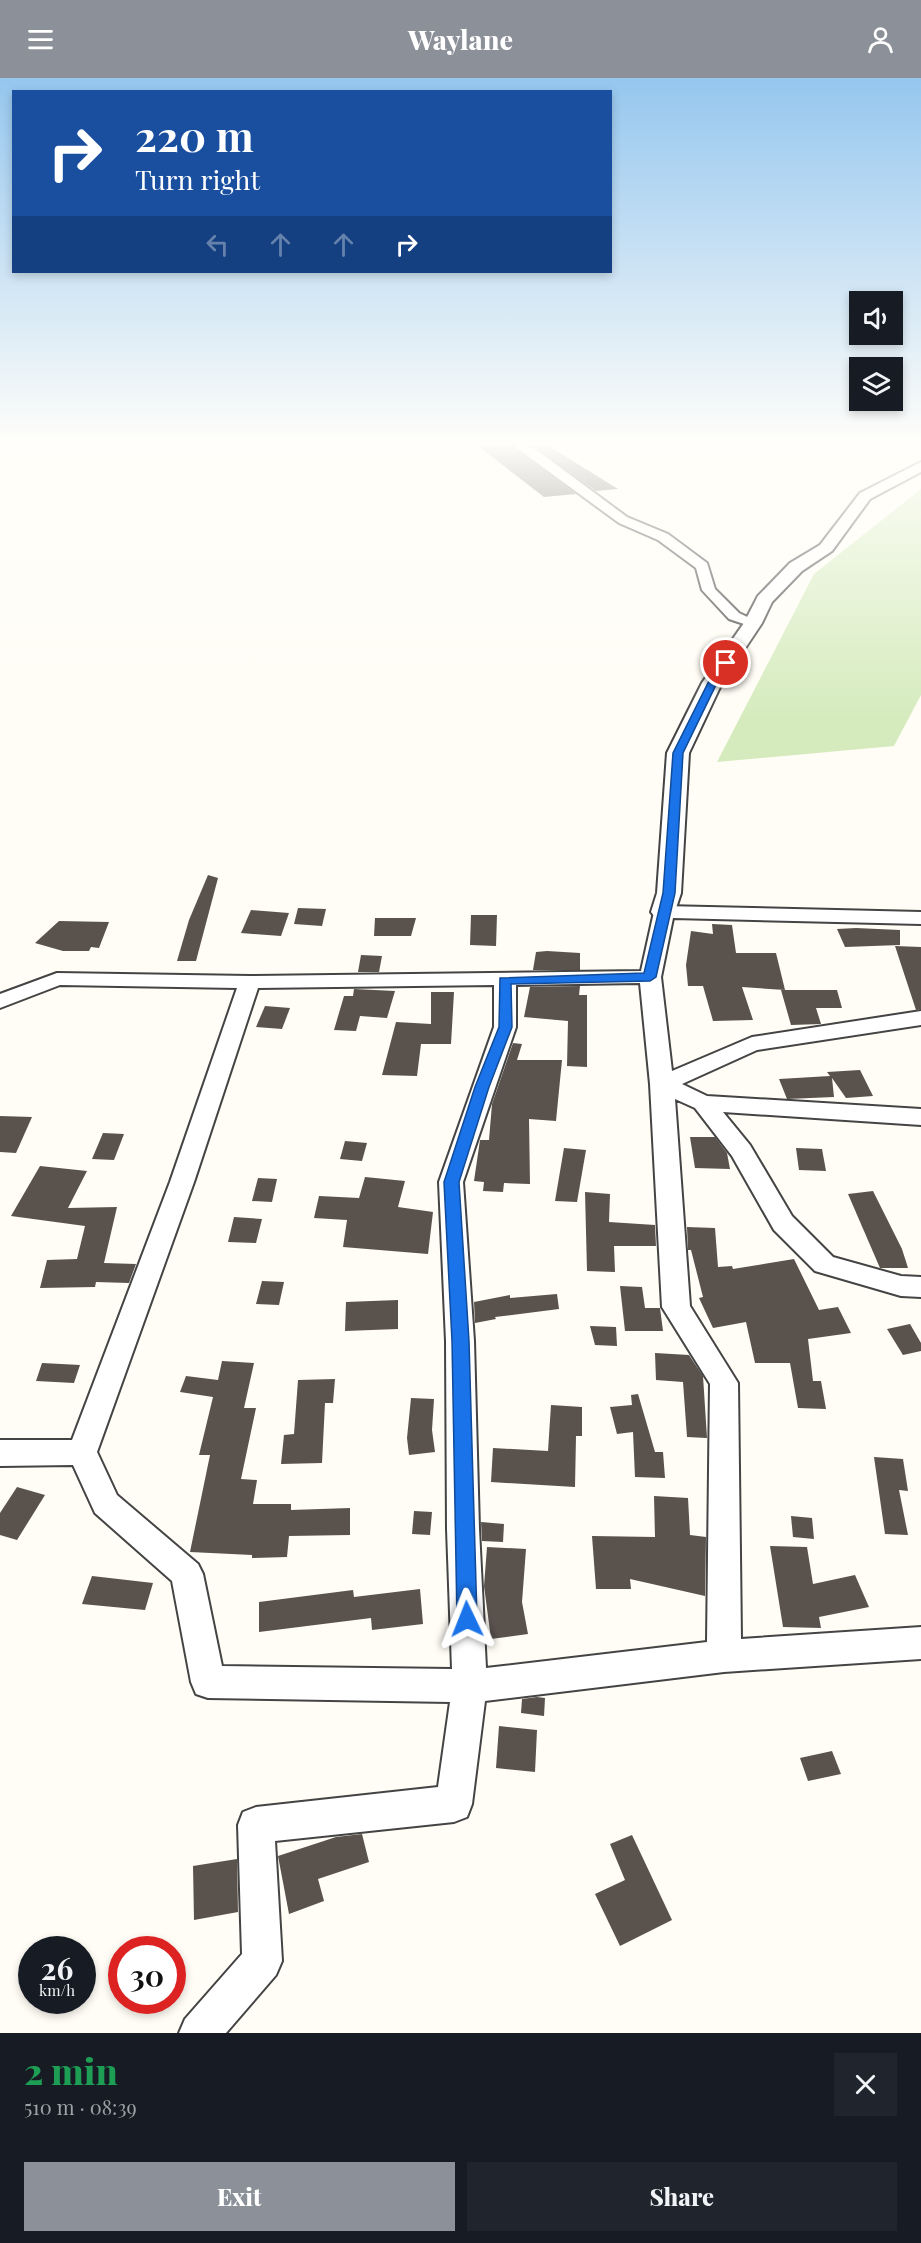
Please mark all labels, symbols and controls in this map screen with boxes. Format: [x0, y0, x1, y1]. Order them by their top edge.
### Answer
text: Waylane [408, 21, 513, 57]
icon: menu [24, 23, 57, 56]
icon: person [864, 23, 897, 56]
text: 220 m [135, 107, 254, 163]
icon: right [36, 114, 114, 192]
text: Turn right [135, 161, 260, 197]
icon: left [201, 228, 234, 261]
icon: ahead [264, 228, 297, 261]
icon: ahead [327, 228, 360, 261]
icon: right [390, 228, 423, 261]
map controls [849, 291, 903, 411]
button: sound [849, 291, 903, 345]
button: layers [849, 357, 903, 411]
pin [700, 637, 751, 688]
icon: arrive [709, 646, 742, 679]
position arrow [435, 1587, 499, 1651]
speed limit sign: 30 [108, 1936, 186, 2014]
text: 26 [41, 1948, 73, 1988]
text: km/h [39, 1980, 75, 2000]
text: 2 min [24, 2046, 118, 2094]
button: close [834, 2053, 897, 2116]
text: 510 m · 08:39 [24, 2093, 137, 2120]
button: Exit [24, 2162, 455, 2231]
button: Share [467, 2162, 897, 2231]

